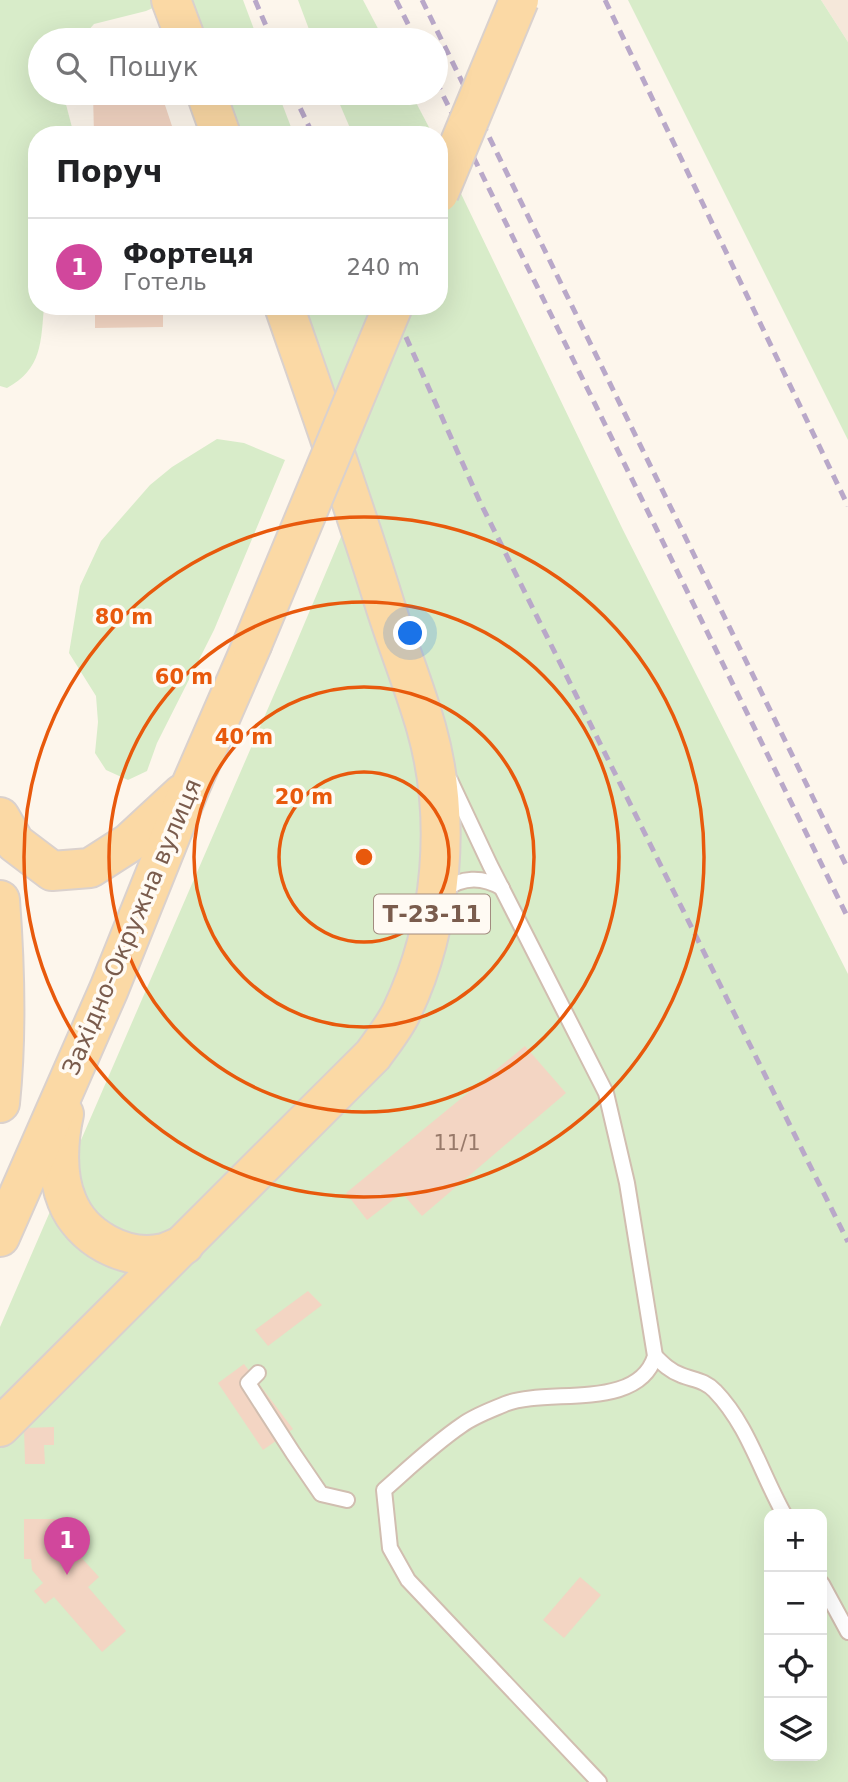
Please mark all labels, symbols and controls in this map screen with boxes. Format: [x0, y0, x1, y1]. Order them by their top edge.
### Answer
search box [28, 28, 448, 105]
icon: search [52, 48, 90, 86]
text: Пошук [108, 52, 198, 82]
text: Поруч [56, 154, 163, 189]
text: Фортеця [123, 239, 254, 269]
text: 1 [71, 254, 87, 280]
text: 240 m [346, 254, 420, 280]
text: Готель [123, 269, 207, 295]
text: 80 m [95, 605, 153, 629]
your location [393, 616, 427, 650]
text: 60 m [155, 665, 213, 689]
text: 40 m [215, 725, 273, 749]
street label: Західно-Окружна вулиця [57, 775, 207, 1079]
text: 20 m [275, 785, 333, 809]
centre of rings [352, 845, 376, 869]
road number: Т-23-11 [374, 894, 490, 934]
house number: 11/1 [433, 1131, 481, 1155]
map controls [764, 1509, 827, 1761]
button: + [764, 1509, 827, 1572]
pin: 1 [44, 1517, 90, 1575]
button: − [764, 1572, 827, 1635]
button: locate [764, 1635, 827, 1698]
button: layers [764, 1698, 827, 1761]

